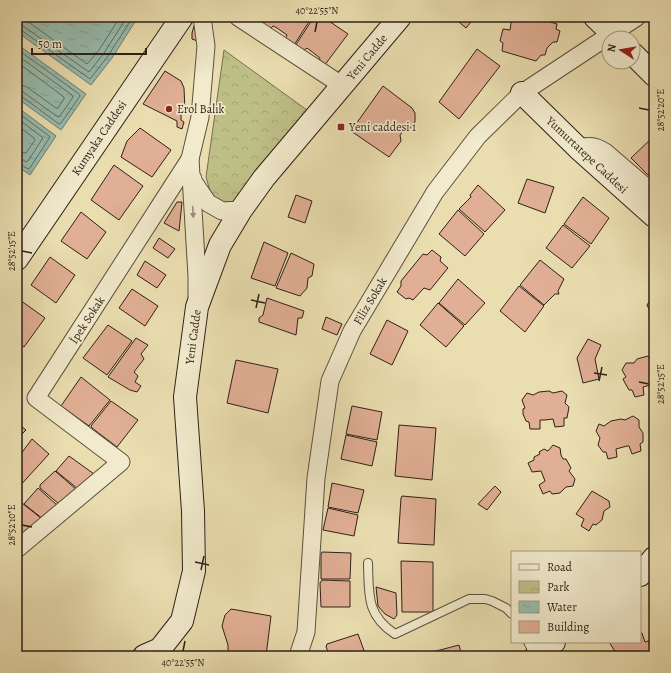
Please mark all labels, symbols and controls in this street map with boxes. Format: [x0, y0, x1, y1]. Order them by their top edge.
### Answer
text: 40°22'55"N [296, 4, 338, 17]
scale bar [32, 30, 146, 56]
north arrow [601, 30, 641, 70]
street label: Yeni Cadde [343, 31, 391, 84]
text: 50 m [38, 36, 62, 52]
text: N [604, 43, 620, 54]
text: 28°52'20"E [654, 89, 667, 131]
street label: Kumyaka Caddesi [68, 97, 130, 179]
place label: Erol Balık [177, 101, 225, 117]
marker: Erol Balık [164, 104, 174, 114]
street label: Yumurtatepe Caddesi [542, 112, 631, 197]
place label: Yeni caddesi 1 [348, 119, 416, 135]
marker: Yeni caddesi 1 [336, 122, 346, 132]
one-way arrow [190, 206, 197, 218]
text: 28°52'15"E [5, 231, 18, 271]
street label: Filiz Sokak [350, 274, 390, 328]
street label: İpek Sokak [66, 293, 108, 347]
street label: Yeni Cadde [181, 309, 205, 366]
text: 28°52'15"E [654, 364, 667, 404]
text: 28°52'10"E [5, 504, 18, 546]
legend [511, 551, 641, 643]
text: Road [547, 559, 573, 575]
text: Park [547, 579, 570, 595]
text: Water [546, 599, 577, 615]
text: Building [547, 619, 589, 635]
text: 40°22'55"N [162, 656, 204, 669]

